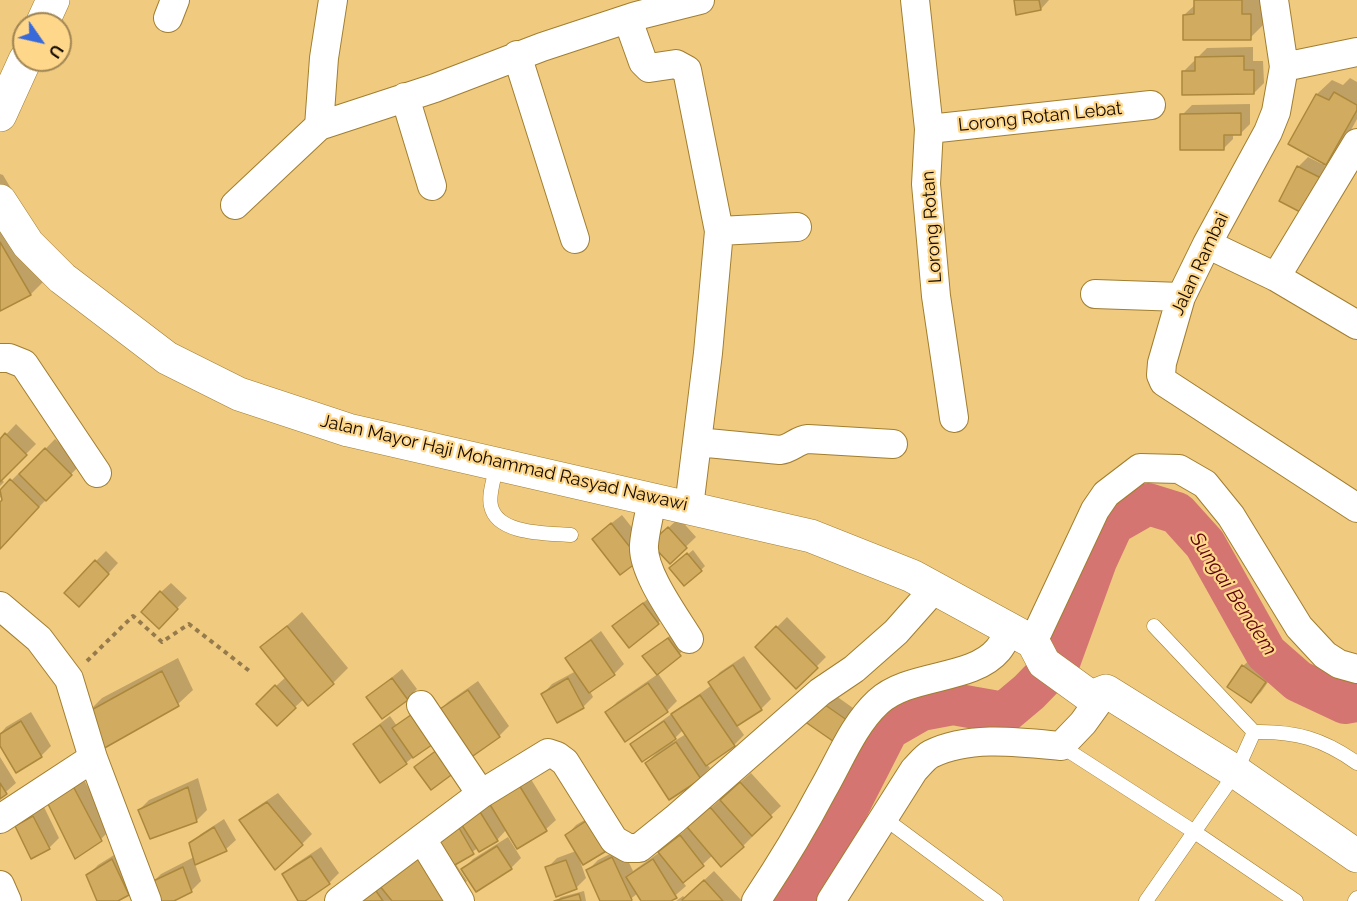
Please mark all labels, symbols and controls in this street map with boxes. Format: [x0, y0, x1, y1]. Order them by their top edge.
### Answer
north arrow [12, 12, 72, 72]
text: U [44, 41, 67, 62]
street label: Lorong Rotan Lebat [957, 98, 1123, 136]
street label: Lorong Rotan [917, 170, 947, 284]
street label: Jalan Rambai [1167, 209, 1233, 319]
street label: Jalan Mayor Haji Mohammad Rasyad Nawawi [318, 410, 690, 516]
water label: Sungai Bendem [1184, 528, 1282, 660]

